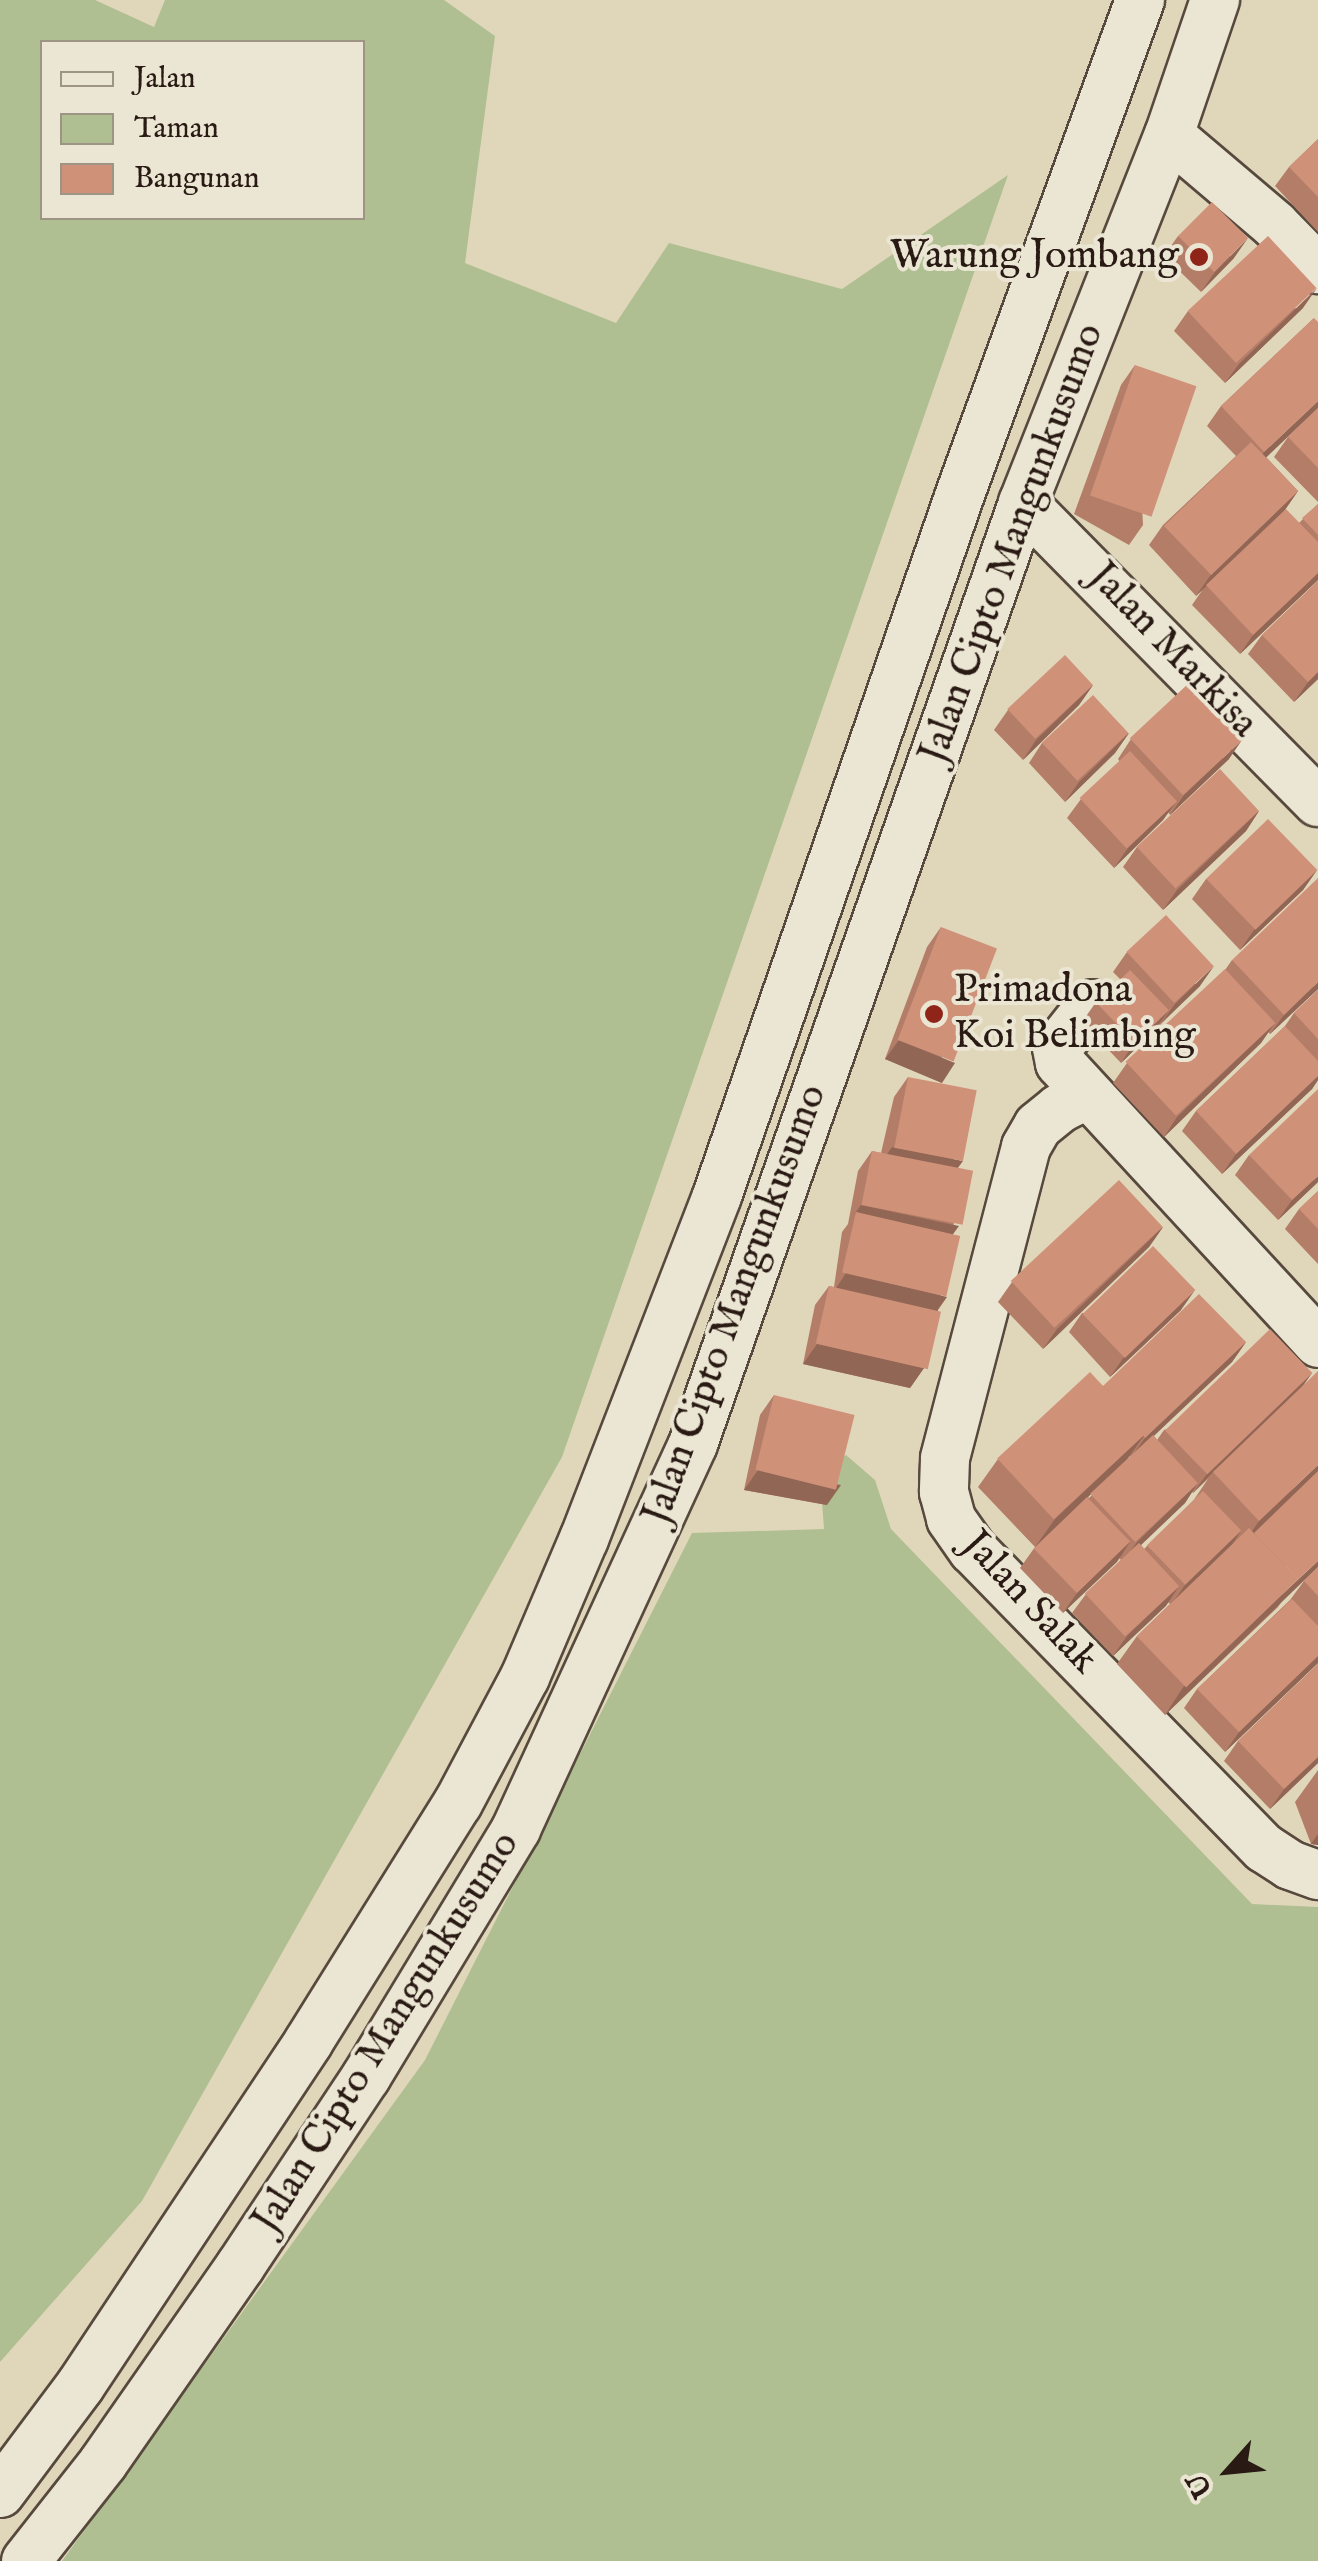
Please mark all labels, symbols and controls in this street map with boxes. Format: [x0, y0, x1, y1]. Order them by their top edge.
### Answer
legend [40, 40, 365, 220]
text: Jalan [134, 60, 196, 98]
text: Taman [134, 110, 219, 148]
text: Bangunan [134, 160, 260, 198]
place label: Warung Jombang [890, 233, 1179, 281]
marker: Warung Jombang [1188, 246, 1210, 268]
street label: Jalan Cipto Mangunkusumo [911, 317, 1115, 771]
street label: Jalan Markisa [1077, 554, 1267, 748]
place label: Primadona Koi Belimbing [954, 967, 1196, 1061]
marker: Primadona Koi Belimbing [923, 1003, 945, 1025]
street label: Jalan Cipto Mangunkusumo [634, 1078, 838, 1532]
street label: Jalan Salak [951, 1521, 1107, 1685]
street label: Jalan Cipto Mangunkusumo [244, 1823, 530, 2243]
north arrow [1178, 2421, 1278, 2521]
text: U [1180, 2466, 1222, 2503]

